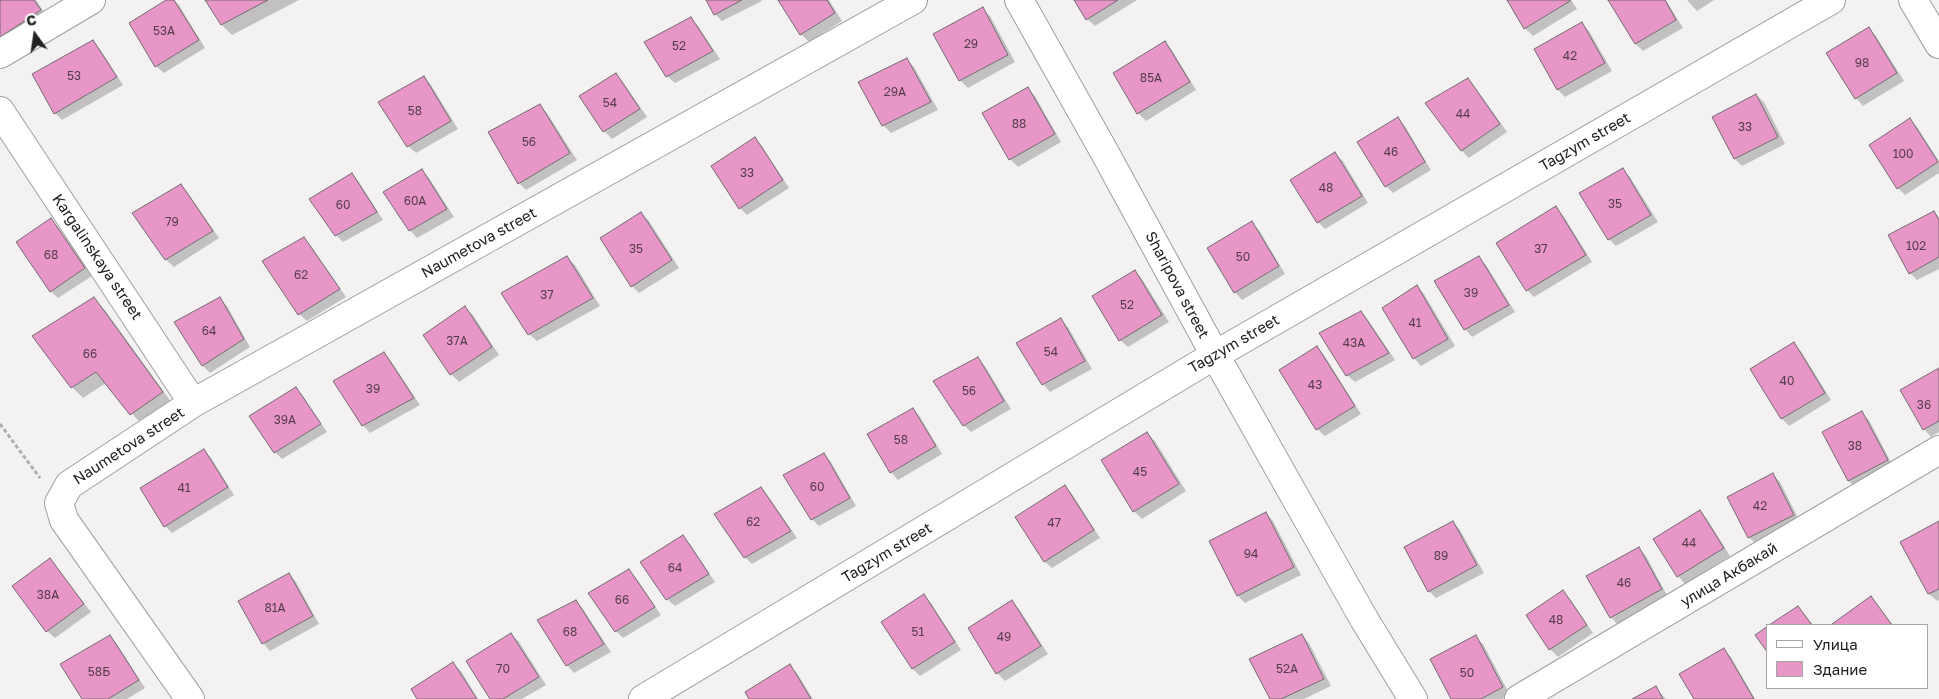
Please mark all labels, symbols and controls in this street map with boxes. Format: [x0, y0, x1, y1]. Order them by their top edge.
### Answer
north arrow [10, 10, 60, 60]
text: С [24, 11, 38, 29]
house number: 53А [153, 24, 175, 38]
house number: 29 [964, 37, 978, 51]
house number: 52 [672, 39, 686, 53]
house number: 42 [1563, 49, 1577, 63]
house number: 98 [1855, 56, 1869, 70]
house number: 53 [67, 69, 81, 83]
house number: 85А [1140, 71, 1162, 85]
house number: 29А [884, 85, 906, 99]
house number: 54 [603, 96, 617, 110]
house number: 58 [408, 104, 422, 118]
house number: 44 [1456, 107, 1470, 121]
street label: Tagzym street [1536, 109, 1634, 175]
house number: 88 [1012, 117, 1026, 131]
house number: 33 [1738, 120, 1752, 134]
house number: 56 [522, 135, 536, 149]
house number: 46 [1384, 145, 1398, 159]
house number: 100 [1893, 147, 1913, 161]
house number: 33 [740, 166, 754, 180]
house number: 48 [1319, 181, 1333, 195]
street label: Kargalinskaya street [48, 191, 146, 323]
house number: 60А [404, 194, 426, 208]
house number: 35 [1608, 197, 1622, 211]
house number: 60 [336, 198, 350, 212]
street label: Naumetova street [418, 204, 540, 282]
house number: 79 [165, 215, 179, 229]
street label: Sharipova street [1141, 229, 1213, 341]
house number: 102 [1906, 239, 1926, 253]
house number: 35 [629, 242, 643, 256]
house number: 37 [1534, 242, 1548, 256]
house number: 68 [44, 248, 58, 262]
house number: 50 [1236, 250, 1250, 264]
house number: 62 [294, 268, 308, 282]
house number: 39 [1464, 286, 1478, 300]
house number: 37 [540, 288, 554, 302]
house number: 52 [1120, 298, 1134, 312]
street label: Tagzym street [1185, 311, 1283, 377]
house number: 41 [1408, 316, 1422, 330]
house number: 64 [202, 324, 216, 338]
house number: 37А [446, 334, 468, 348]
house number: 43А [1343, 336, 1365, 350]
house number: 54 [1044, 345, 1058, 359]
house number: 66 [83, 347, 97, 361]
house number: 40 [1780, 374, 1794, 388]
house number: 43 [1308, 378, 1322, 392]
house number: 39 [366, 382, 380, 396]
house number: 56 [962, 384, 976, 398]
house number: 36 [1917, 398, 1931, 412]
street label: Naumetova street [70, 403, 188, 489]
house number: 39А [274, 413, 296, 427]
house number: 58 [894, 433, 908, 447]
house number: 38 [1848, 439, 1862, 453]
house number: 45 [1133, 465, 1147, 479]
house number: 60 [810, 480, 824, 494]
house number: 41 [177, 481, 191, 495]
house number: 42 [1753, 499, 1767, 513]
house number: 62 [746, 515, 760, 529]
house number: 47 [1047, 516, 1061, 530]
street label: Tagzym street [839, 519, 935, 587]
house number: 44 [1682, 536, 1696, 550]
street label: улица Акбакай [1677, 539, 1781, 611]
house number: 94 [1244, 547, 1258, 561]
house number: 89 [1434, 549, 1448, 563]
house number: 64 [668, 561, 682, 575]
house number: 46 [1617, 576, 1631, 590]
house number: 38А [37, 588, 59, 602]
house number: 66 [615, 593, 629, 607]
house number: 81А [264, 601, 286, 615]
house number: 48 [1549, 613, 1563, 627]
legend [1766, 624, 1929, 689]
house number: 68 [563, 625, 577, 639]
house number: 51 [912, 625, 924, 639]
house number: 49 [997, 630, 1011, 644]
text: Улица [1813, 635, 1858, 653]
text: Здание [1813, 660, 1867, 678]
house number: 70 [496, 662, 510, 676]
house number: 52А [1276, 662, 1298, 676]
house number: 58Б [88, 665, 110, 679]
house number: 50 [1460, 666, 1474, 680]

